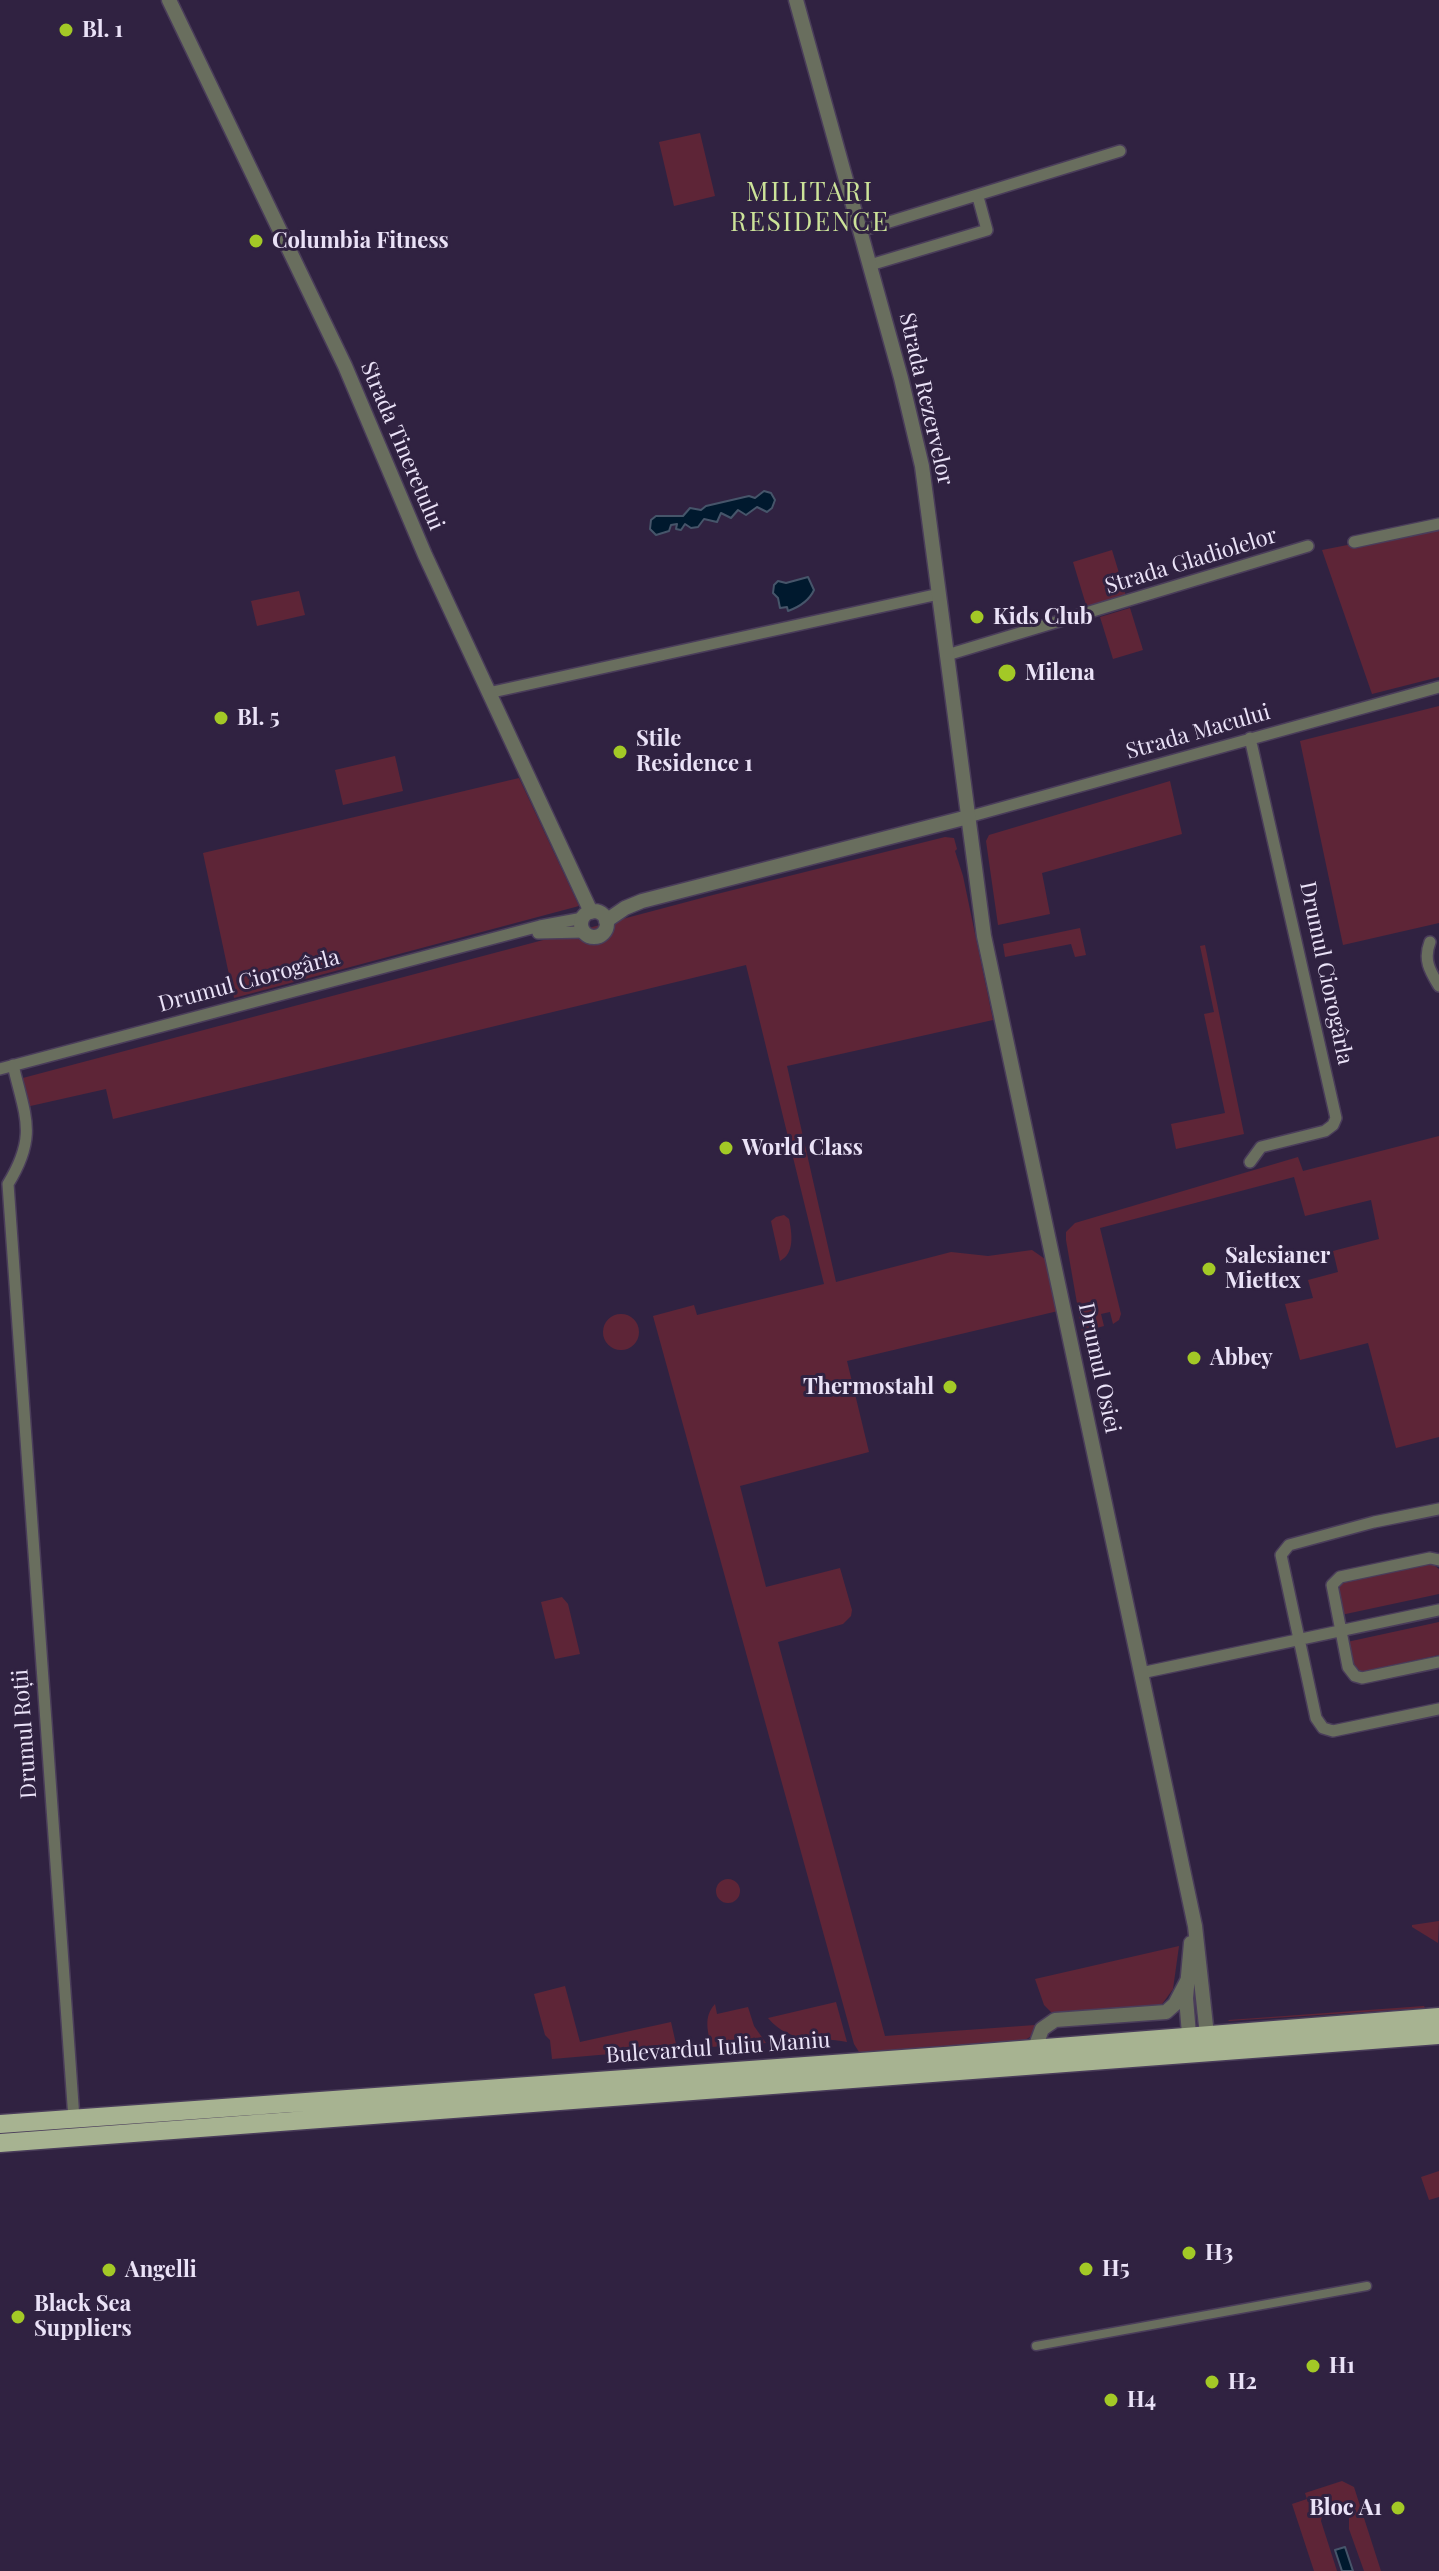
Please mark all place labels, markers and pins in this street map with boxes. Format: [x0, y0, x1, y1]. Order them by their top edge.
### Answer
place label: Bl. 1 [82, 17, 123, 43]
marker: Bl. 1 [57, 21, 75, 39]
place label: Columbia Fitness [272, 228, 449, 254]
marker: Columbia Fitness [247, 232, 265, 250]
place label: Kids Club [993, 604, 1093, 630]
marker: Kids Club [968, 608, 986, 626]
place label: Milena [1025, 660, 1095, 686]
marker: Milena [996, 662, 1018, 684]
place label: Bl. 5 [237, 705, 280, 731]
marker: Bl. 5 [212, 709, 230, 727]
place label: Stile Residence 1 [636, 726, 753, 778]
marker: Stile Residence 1 [611, 743, 629, 761]
place label: World Class [742, 1135, 863, 1161]
marker: World Class [717, 1139, 735, 1157]
place label: Salesianer Miettex [1225, 1243, 1330, 1294]
marker: Salesianer Miettex [1200, 1260, 1218, 1278]
place label: Abbey [1210, 1345, 1273, 1371]
marker: Abbey [1185, 1349, 1203, 1367]
place label: Thermostahl [803, 1374, 934, 1400]
marker: Thermostahl [941, 1378, 959, 1396]
place label: H3 [1205, 2240, 1233, 2266]
marker: H3 [1180, 2244, 1198, 2262]
place label: H5 [1102, 2256, 1130, 2282]
place label: Angelli [125, 2257, 197, 2283]
marker: H5 [1077, 2260, 1095, 2278]
marker: Angelli [100, 2261, 118, 2279]
place label: Black Sea Suppliers [34, 2291, 132, 2342]
marker: Black Sea Suppliers [9, 2308, 27, 2326]
place label: H1 [1329, 2353, 1355, 2379]
marker: H1 [1304, 2357, 1322, 2375]
place label: H2 [1228, 2369, 1257, 2395]
marker: H2 [1203, 2373, 1221, 2391]
place label: H4 [1127, 2387, 1156, 2413]
marker: H4 [1102, 2391, 1120, 2409]
place label: Bloc A1 [1309, 2495, 1382, 2521]
marker: Bloc A1 [1389, 2499, 1407, 2517]

